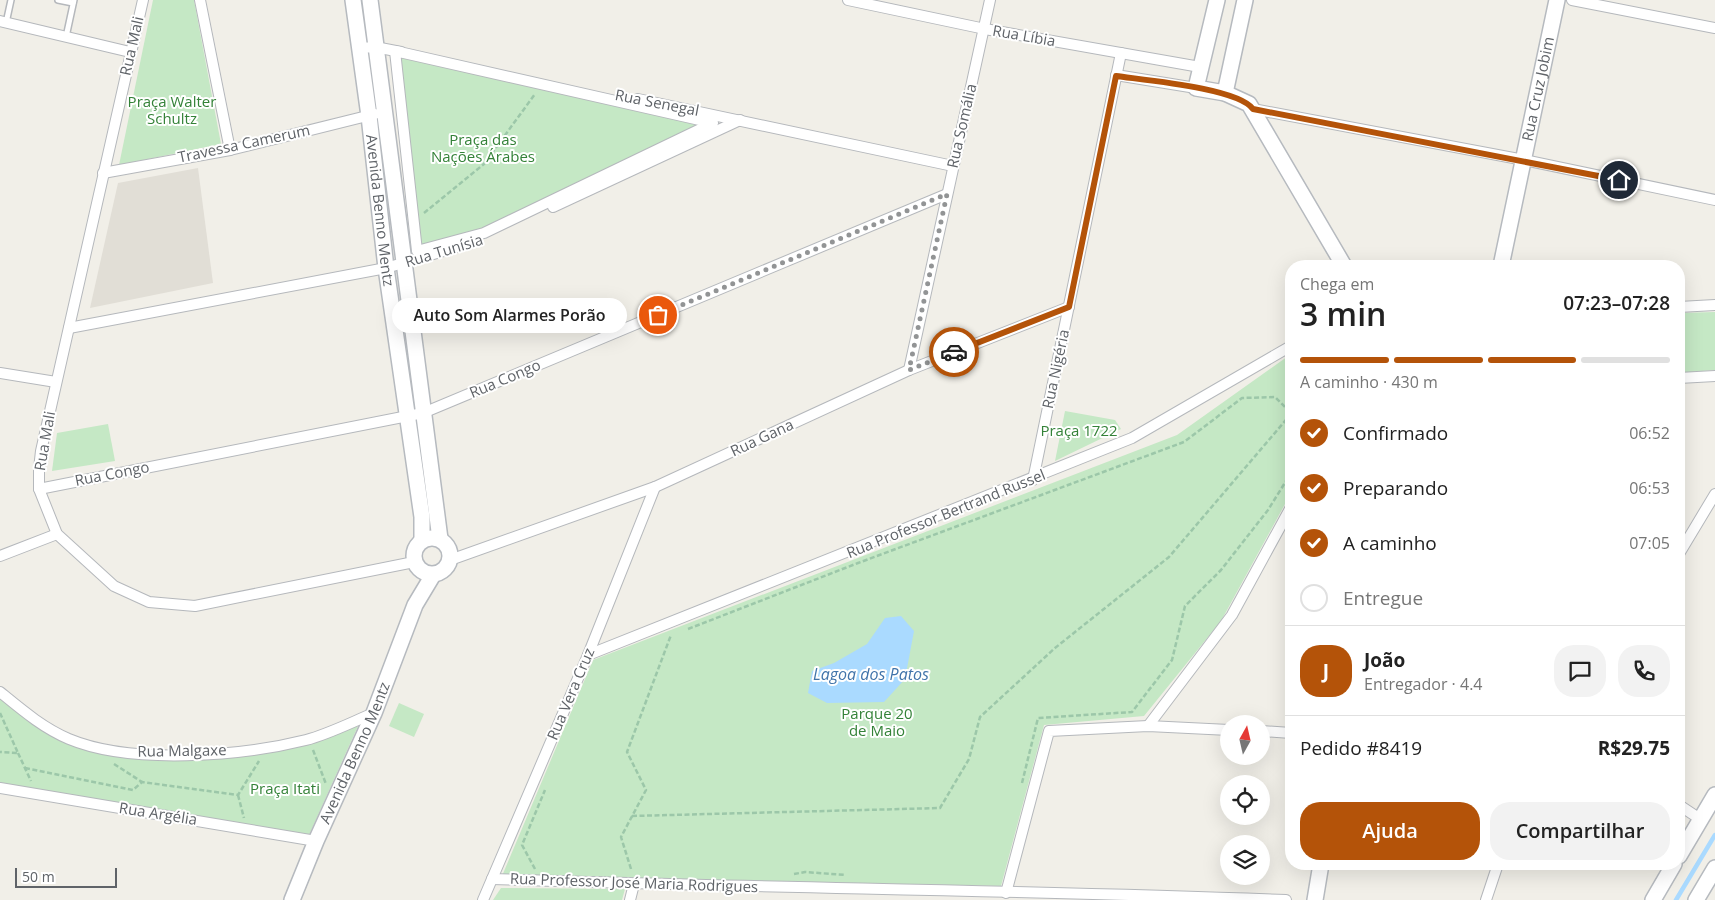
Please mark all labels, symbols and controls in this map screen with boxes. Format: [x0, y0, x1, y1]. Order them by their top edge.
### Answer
street label: Rua Mali [115, 14, 148, 77]
street label: Rua Líbia [991, 20, 1057, 50]
street label: Rua Cruz Jobim [1517, 35, 1558, 143]
street label: Rua Somália [942, 82, 980, 170]
street label: Rua Senegal [613, 84, 701, 120]
park label: Praça Walter Schultz [128, 91, 216, 128]
street label: Travessa Camerum [176, 119, 312, 167]
park label: Praça das Nações Árabes [431, 129, 535, 166]
street label: Avenida Benno Mentz [362, 133, 400, 287]
pin [1598, 159, 1640, 201]
icon: home [1605, 166, 1633, 194]
street label: Rua Tunísia [402, 229, 485, 271]
text: Chega em [1300, 273, 1374, 295]
text: 07:23–07:28 [1563, 290, 1670, 316]
text: 3 min [1300, 292, 1386, 335]
pin [637, 294, 679, 336]
callout: Auto Som Alarmes Porão [393, 298, 628, 332]
icon: bag [644, 301, 672, 329]
text: Auto Som Alarmes Porão [413, 304, 606, 326]
courier [929, 327, 979, 377]
street label: Rua Nigéria [1037, 327, 1073, 410]
icon: car [940, 338, 968, 366]
street label: Rua Congo [466, 354, 543, 402]
text: A caminho · 430 m [1300, 371, 1438, 393]
street label: Rua Mali [29, 409, 59, 472]
street label: Rua Gana [727, 414, 796, 460]
icon: check [1300, 419, 1328, 447]
park label: Praça 1722 [1040, 420, 1118, 440]
text: Confirmado [1343, 420, 1448, 446]
text: 06:52 [1629, 422, 1670, 444]
street label: Rua Congo [73, 456, 151, 490]
street label: Rua Professor Bertrand Russel [843, 464, 1048, 562]
icon: check [1300, 474, 1328, 502]
text: Preparando [1343, 475, 1448, 501]
text: 06:53 [1629, 477, 1670, 499]
icon: check [1300, 529, 1328, 557]
text: A caminho [1343, 530, 1437, 556]
text: 07:05 [1629, 532, 1670, 554]
text: Entregue [1343, 585, 1423, 611]
street label: Rua Vera Cruz [542, 644, 598, 743]
button: chat [1554, 645, 1606, 697]
button: phone [1618, 645, 1670, 697]
text: João [1364, 647, 1405, 673]
text: J [1323, 658, 1329, 684]
water label: Lagoa dos Patos [813, 663, 929, 685]
text: Entregador · 4.4 [1364, 673, 1482, 695]
street label: Avenida Benno Mentz [314, 679, 394, 827]
park label: Parque 20 de Maio [841, 703, 913, 740]
north arrow [1220, 715, 1270, 765]
map controls [1220, 715, 1270, 885]
text: Pedido #8419 [1300, 735, 1422, 761]
text: R$29.75 [1598, 735, 1670, 761]
street label: Rua Malgaxe [137, 739, 227, 761]
button: locate [1220, 775, 1270, 825]
park label: Praça Itati [250, 778, 320, 798]
street label: Rua Argélia [118, 797, 199, 829]
button: Ajuda [1300, 802, 1480, 860]
button: Compartilhar [1490, 802, 1670, 860]
button: layers [1220, 835, 1270, 885]
scale bar [15, 865, 118, 888]
text: 50 m [22, 867, 55, 886]
street label: Rua Professor José Maria Rodrigues [510, 868, 759, 896]

